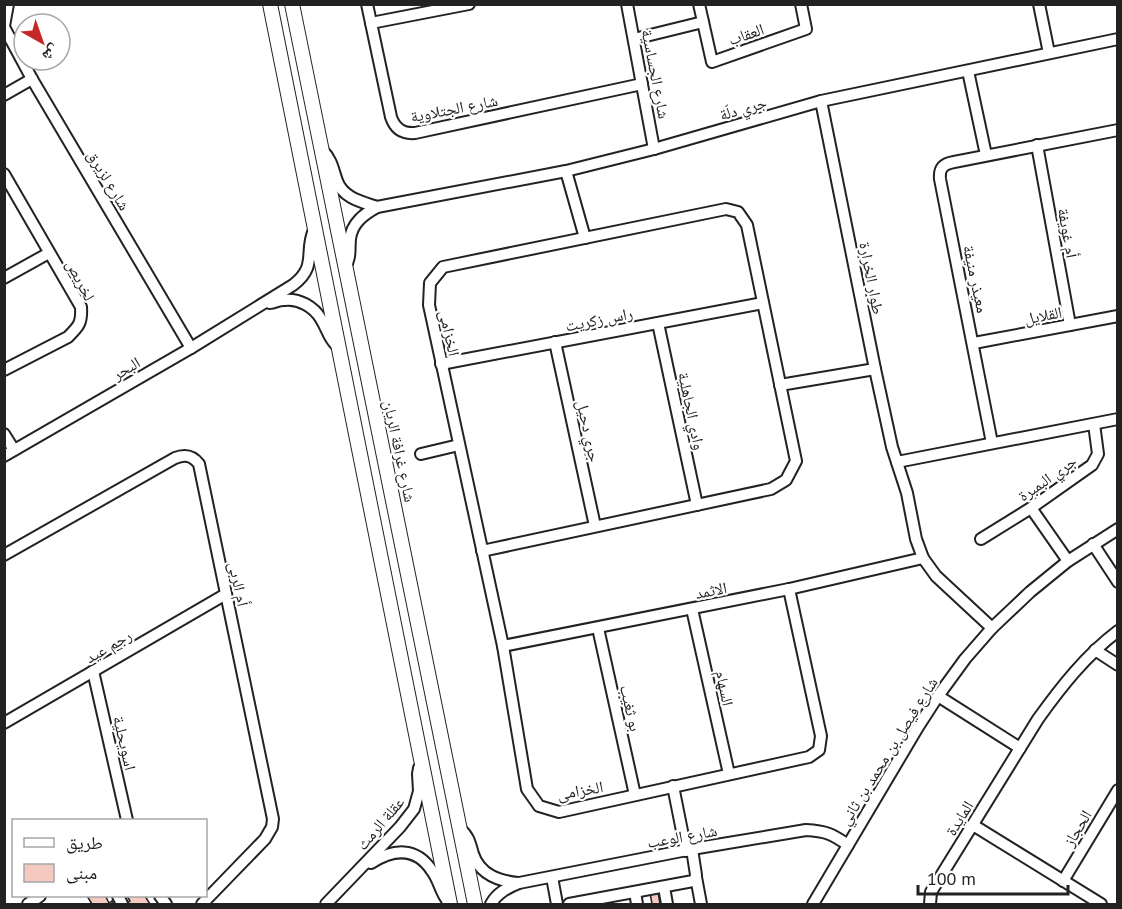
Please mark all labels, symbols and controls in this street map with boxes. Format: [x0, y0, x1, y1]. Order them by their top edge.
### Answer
north arrow [12, 12, 72, 72]
street label: العقاب [726, 19, 766, 49]
street label: شارع الجساسية [637, 28, 674, 121]
text: ش [39, 40, 65, 67]
street label: شارع الجتلاوية [409, 90, 499, 127]
street label: جري دلّة [717, 92, 770, 127]
street label: شارع لزيرق [82, 146, 135, 214]
street label: أم غويفة [1053, 206, 1082, 260]
street label: طوار الخرارة [855, 240, 889, 316]
street label: معيذر منيفة [959, 243, 993, 315]
street label: لخريص [61, 256, 100, 304]
street label: القلايل [1022, 302, 1064, 329]
street label: راس زكريت [564, 303, 635, 336]
street label: الخزامى [434, 308, 465, 358]
street label: البحر [108, 352, 144, 384]
street label: وادي الجاهلية [671, 370, 710, 452]
street label: شارع غرافة الريان [378, 398, 421, 504]
street label: جري دحيل [570, 398, 605, 464]
street label: جري البمبرة [1014, 451, 1082, 508]
street label: أم الربى [224, 560, 253, 608]
street label: الاثمد [693, 577, 729, 603]
street label: رجم عيد [81, 625, 135, 668]
street label: السهام [711, 668, 739, 708]
street label: شارع فيصل بن محمد بن ثاني [834, 673, 944, 830]
street label: بو ثغيب [616, 683, 646, 733]
street label: اسويحلية [109, 714, 141, 772]
street label: الخزامى [555, 776, 605, 805]
street label: عقلة الرمث [352, 792, 408, 854]
street label: المايدة [941, 797, 977, 839]
street label: الحجاز [1058, 806, 1096, 851]
legend [12, 819, 207, 897]
street label: شارع الوعب [646, 820, 719, 853]
text: طريق [66, 831, 103, 854]
scale bar [918, 858, 1068, 896]
text: مبنى [66, 861, 97, 884]
text: 100 m [927, 867, 976, 890]

